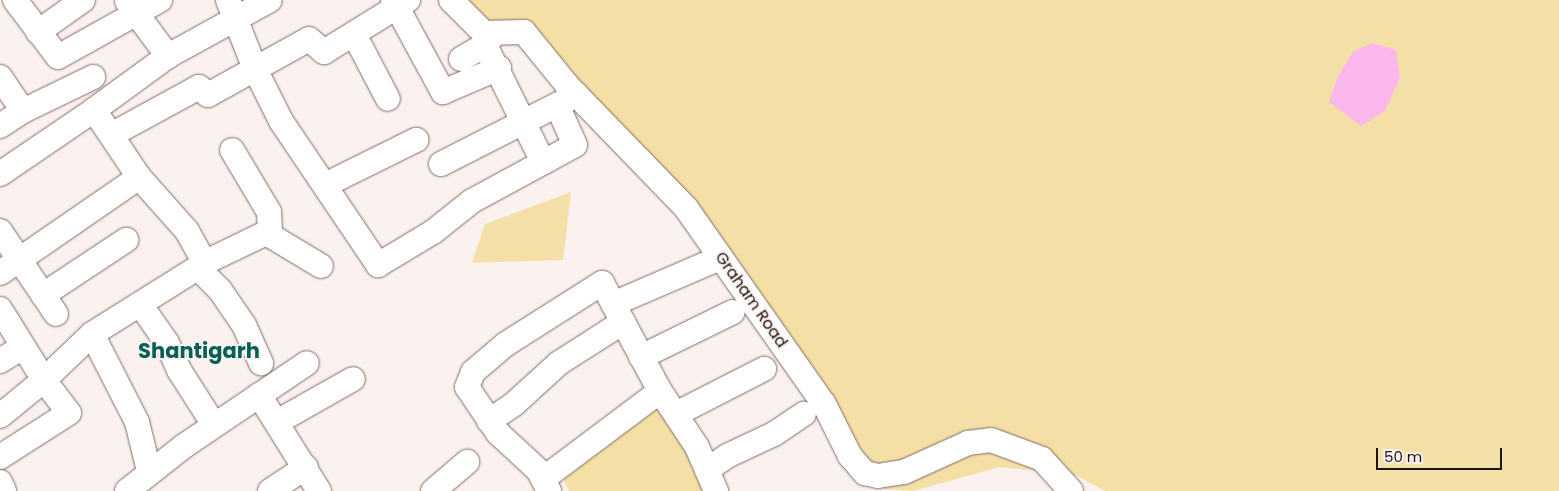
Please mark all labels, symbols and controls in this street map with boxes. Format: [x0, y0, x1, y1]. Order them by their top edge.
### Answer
street label: Graham Road [711, 248, 791, 352]
district label: Shantigarh [138, 338, 260, 364]
scale bar [1379, 438, 1505, 470]
text: 50 m [1384, 446, 1422, 467]

